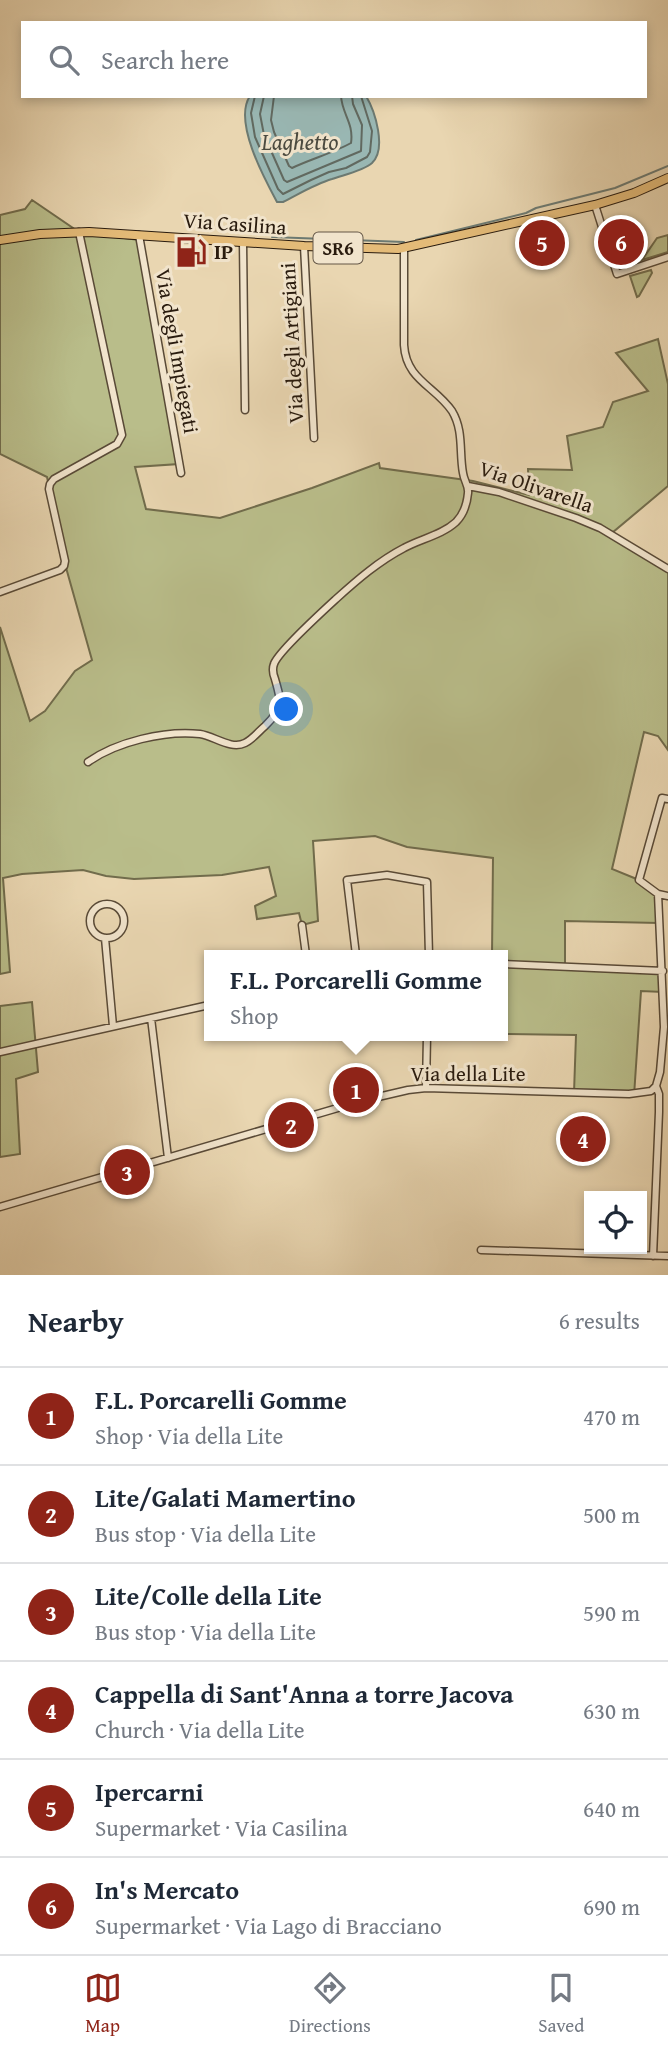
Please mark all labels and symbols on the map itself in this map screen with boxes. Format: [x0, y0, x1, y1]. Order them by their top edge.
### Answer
water label: Laghetto [261, 125, 339, 158]
street label: Via Casilina [182, 204, 288, 243]
pin: 6 [598, 216, 644, 268]
pin: 5 [519, 217, 565, 269]
road number: SR6 [314, 232, 362, 264]
fuel station icon: IP [174, 235, 208, 269]
place label: IP [214, 236, 233, 267]
street label: Via degli Artigiani [272, 262, 311, 424]
street label: Via degli Impiegati [148, 266, 207, 436]
street label: Via Olivarella [475, 453, 597, 521]
your location [269, 692, 303, 726]
street label: Via della Lite [411, 1058, 526, 1089]
pin: 1 [333, 1064, 379, 1116]
pin: 2 [268, 1099, 314, 1151]
pin: 4 [560, 1113, 606, 1165]
pin: 3 [104, 1146, 150, 1198]

